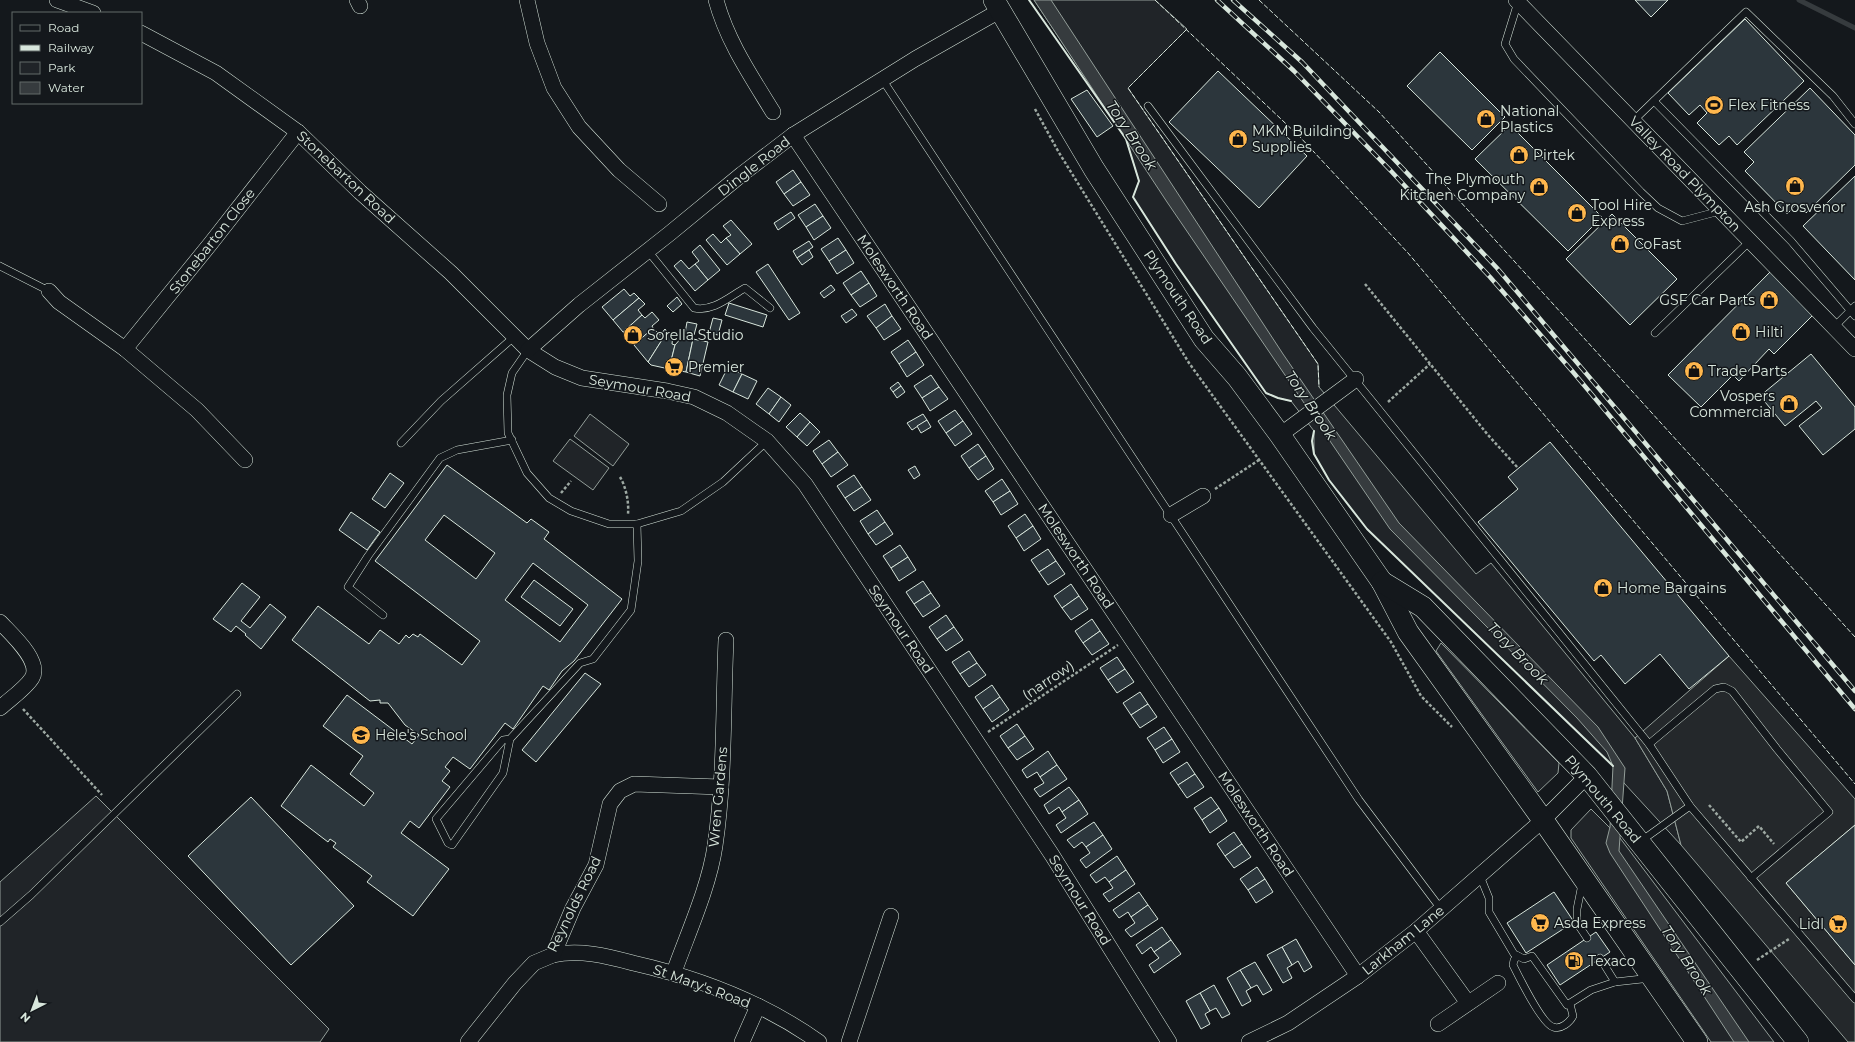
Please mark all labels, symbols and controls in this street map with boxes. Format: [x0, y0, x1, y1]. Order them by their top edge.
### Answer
legend [12, 12, 142, 104]
text: Road [48, 20, 79, 35]
text: Railway [48, 40, 94, 55]
text: Park [48, 60, 76, 75]
text: Water [48, 80, 85, 95]
sports icon: Flex Fitness [1703, 94, 1725, 116]
water label: Tory Brook [1102, 96, 1162, 175]
place label: Flex Fitness [1728, 96, 1810, 114]
place label: National Plastics [1500, 102, 1559, 136]
shop icon: National Plastics [1475, 108, 1497, 130]
street label: Valley Road Plympton [1625, 112, 1745, 236]
place label: MKM Building Supplies [1252, 122, 1352, 156]
street label: Stonebarton Road [293, 127, 399, 227]
shop icon: MKM Building Supplies [1227, 128, 1249, 150]
street label: Dingle Road [714, 132, 794, 200]
shop icon: Pirtek [1508, 144, 1530, 166]
place label: Pirtek [1533, 146, 1576, 164]
place label: The Plymouth Kitchen Company [1399, 170, 1525, 204]
shop icon: Ash Grosvenor [1784, 175, 1806, 197]
shop icon: The Plymouth Kitchen Company [1528, 176, 1550, 198]
street label: Stonebarton Close [165, 184, 259, 298]
place label: Tool Hire Express [1591, 196, 1652, 230]
place label: Ash Grosvenor [1744, 198, 1846, 216]
shop icon: Tool Hire Express [1566, 202, 1588, 224]
street label: Molesworth Road [853, 231, 937, 343]
shop icon: CoFast [1609, 233, 1631, 255]
place label: CoFast [1634, 235, 1682, 253]
street label: Plymouth Road [1140, 246, 1216, 348]
shop icon: GSF Car Parts [1758, 289, 1780, 311]
place label: GSF Car Parts [1659, 291, 1755, 309]
shop icon: Hilti [1730, 321, 1752, 343]
place label: Hilti [1755, 323, 1783, 341]
shop icon: Sorella Studio [622, 324, 644, 346]
place label: Sorella Studio [647, 326, 744, 344]
supermarket icon: Premier [663, 356, 685, 378]
place label: Premier [688, 358, 745, 376]
shop icon: Trade Parts [1683, 360, 1705, 382]
place label: Trade Parts [1708, 362, 1787, 380]
water label: Tory Brook [1281, 367, 1342, 444]
street label: Seymour Road [587, 370, 693, 406]
place label: Vospers Commercial [1689, 387, 1775, 421]
shop icon: Vospers Commercial [1778, 393, 1800, 415]
street label: Molesworth Road [1034, 500, 1118, 612]
shop icon: Home Bargains [1592, 577, 1614, 599]
place label: Home Bargains [1617, 579, 1726, 597]
street label: Seymour Road [865, 581, 937, 677]
water label: Tory Brook [1483, 618, 1553, 689]
street label: (narrow) [1019, 656, 1077, 704]
school or university icon: Hele's School [350, 724, 372, 746]
place label: Hele's School [375, 726, 467, 744]
street label: Wren Gardens [705, 746, 731, 848]
street label: Plymouth Road [1561, 751, 1645, 847]
street label: Molesworth Road [1214, 768, 1298, 880]
street label: Seymour Road [1045, 851, 1115, 949]
street label: Reynolds Road [543, 853, 605, 955]
street label: Larkham Lane [1358, 901, 1448, 979]
supermarket icon: Asda Express [1529, 912, 1551, 934]
supermarket icon: Lidl [1827, 913, 1849, 935]
place label: Asda Express [1554, 914, 1646, 932]
place label: Lidl [1799, 915, 1824, 933]
water label: Tory Brook [1657, 921, 1717, 1000]
fuel station icon: Texaco [1563, 950, 1585, 972]
place label: Texaco [1588, 952, 1636, 970]
street label: St Mary's Road [651, 960, 753, 1012]
north arrow [12, 990, 52, 1030]
text: N [17, 1009, 33, 1026]

